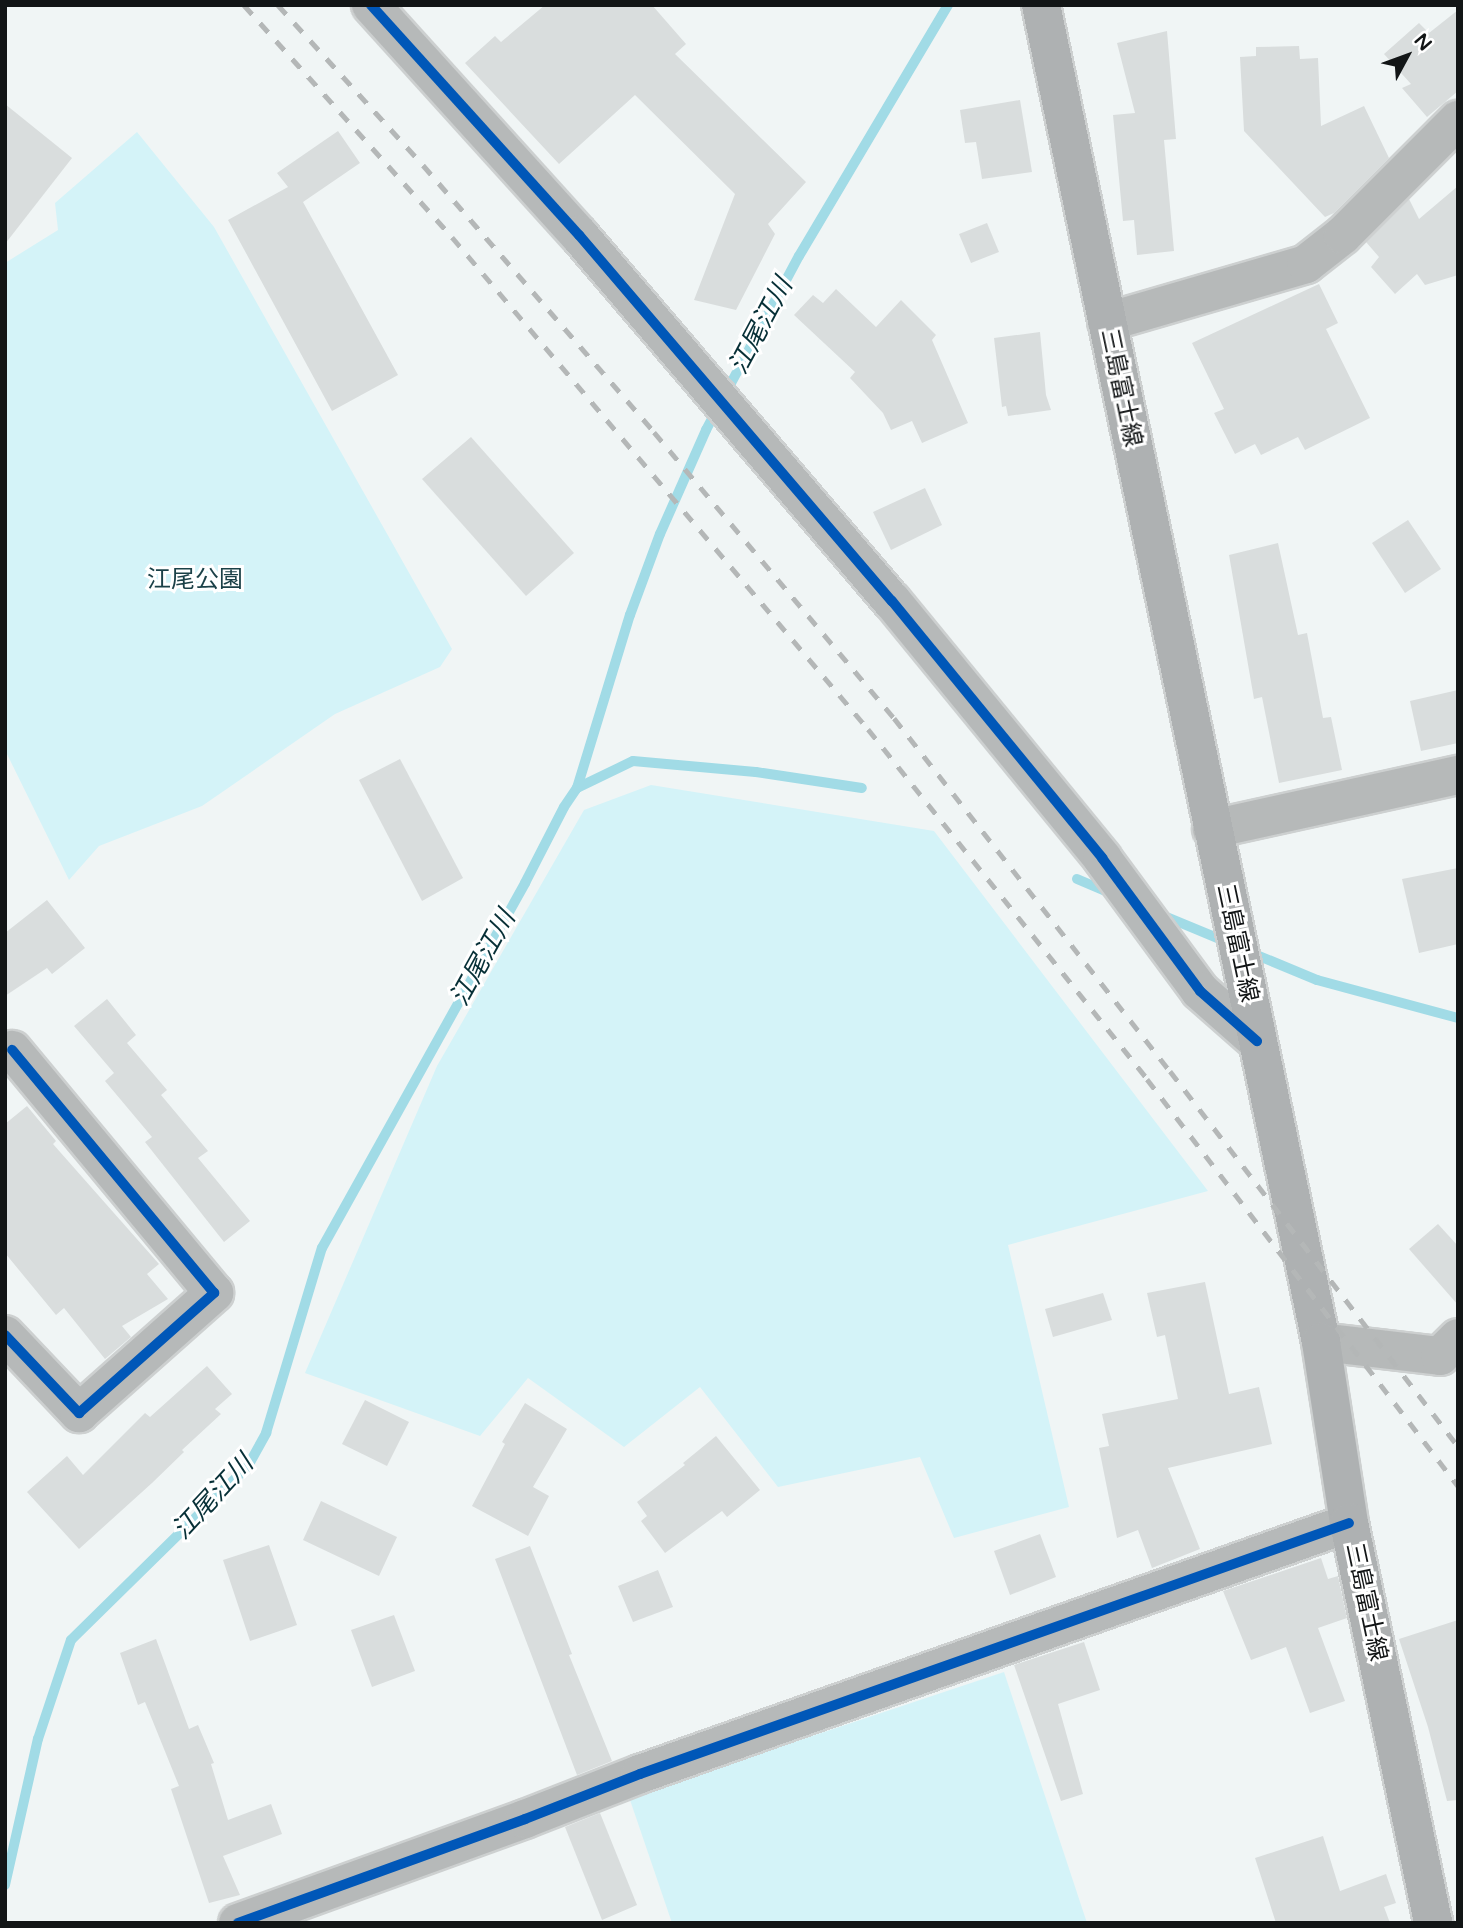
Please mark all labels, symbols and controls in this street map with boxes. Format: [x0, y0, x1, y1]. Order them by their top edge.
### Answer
north arrow [1372, 21, 1442, 91]
text: N [1410, 29, 1436, 55]
water label: 江尾江川 [723, 273, 799, 379]
street label: 三島富士線 [1094, 326, 1148, 450]
park label: 江尾公園 [147, 566, 243, 594]
street label: 三島富士線 [1210, 881, 1264, 1005]
water label: 江尾江川 [444, 905, 522, 1011]
water label: 江尾江川 [166, 1448, 260, 1546]
street label: 三島富士線 [1339, 1540, 1393, 1664]

